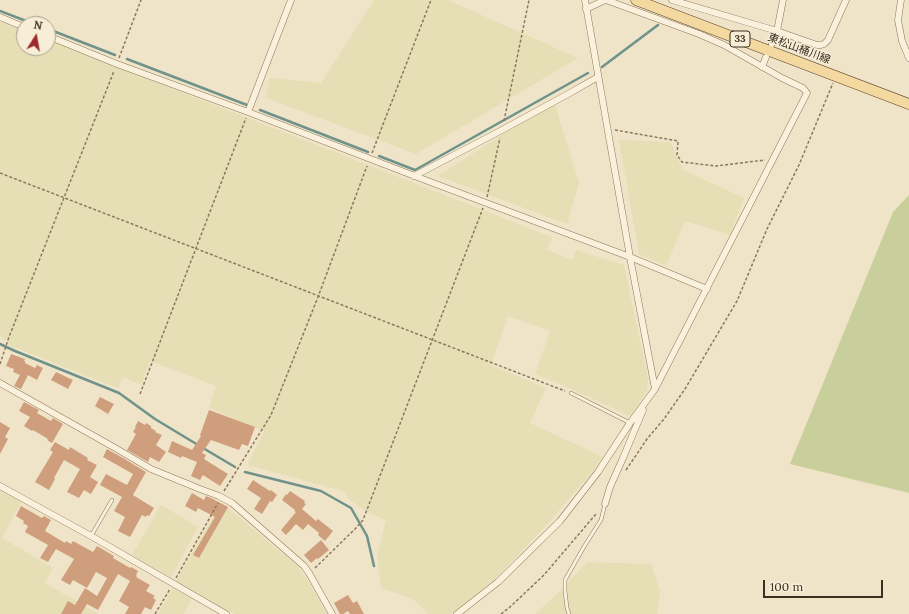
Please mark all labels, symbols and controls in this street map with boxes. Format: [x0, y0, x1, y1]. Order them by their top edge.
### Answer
north arrow [16, 16, 56, 56]
text: N [33, 18, 44, 33]
road number: 33 [730, 31, 750, 47]
street label: 東松山桶川線 [766, 31, 832, 67]
scale bar [765, 572, 885, 598]
text: 100 m [770, 579, 803, 594]

